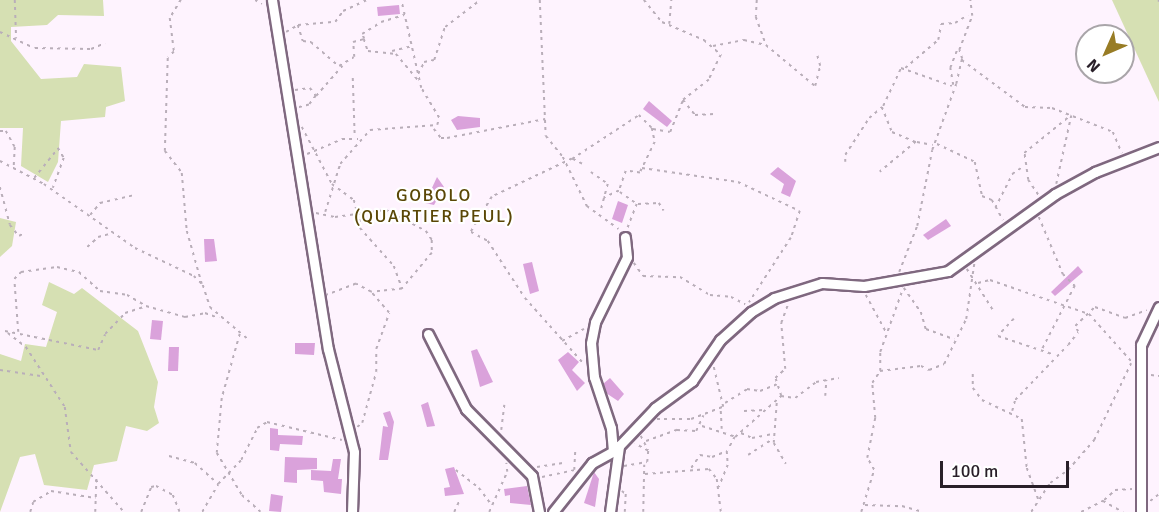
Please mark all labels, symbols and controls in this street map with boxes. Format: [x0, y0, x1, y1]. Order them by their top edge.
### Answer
north arrow [1075, 24, 1135, 84]
text: N [1083, 54, 1105, 76]
district label: GOBOLO (QUARTIER PEUL) [354, 185, 514, 228]
scale bar [943, 449, 1072, 487]
text: 100 m [951, 460, 998, 482]

